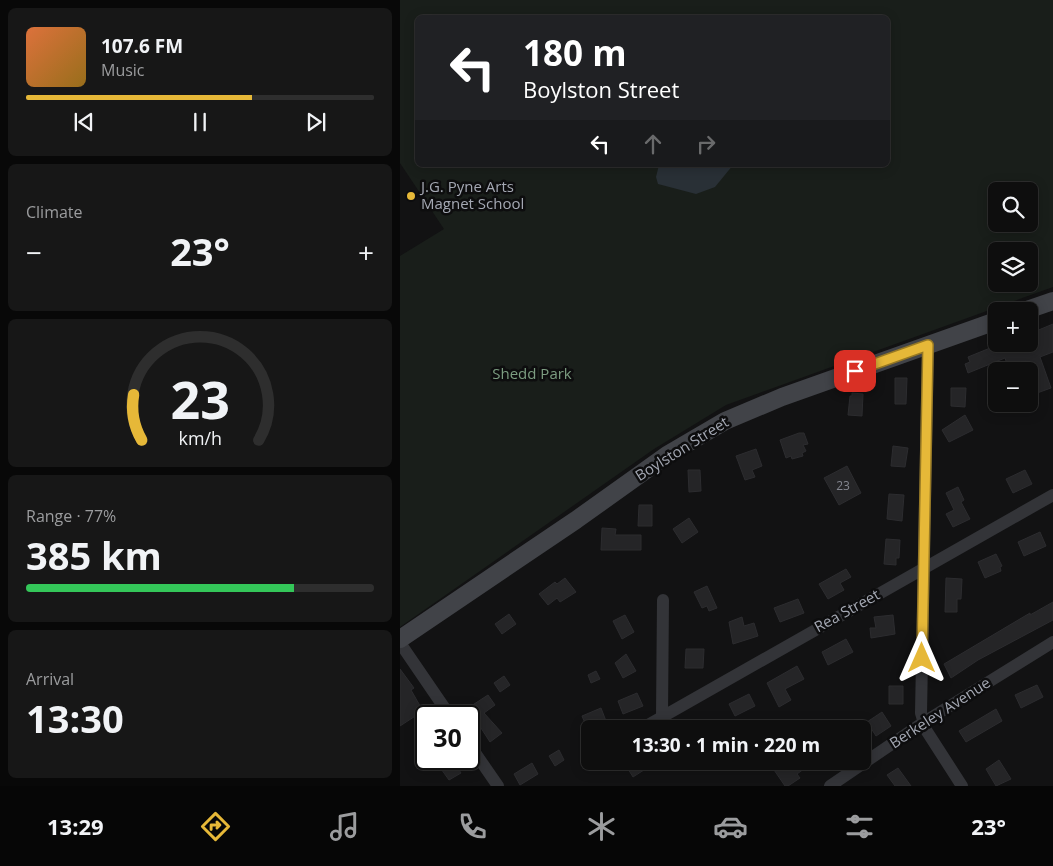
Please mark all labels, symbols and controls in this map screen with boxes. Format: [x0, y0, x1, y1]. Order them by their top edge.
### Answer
text: 180 m [523, 29, 627, 76]
text: 107.6 FM [101, 33, 183, 59]
icon: left [440, 35, 505, 100]
text: Music [101, 59, 145, 81]
text: Boylston Street [523, 74, 679, 104]
icon: previous [70, 108, 98, 136]
icon: pause [186, 108, 214, 136]
icon: next [302, 108, 330, 136]
icon: left [586, 130, 614, 158]
icon: ahead [639, 130, 667, 158]
icon: right [692, 130, 720, 158]
place label: J.G. Pyne Arts Magnet School [419, 176, 524, 213]
map controls [988, 182, 1038, 412]
button: search [988, 182, 1038, 232]
marker: J.G. Pyne Arts Magnet School [405, 190, 417, 202]
text: Climate [26, 201, 83, 223]
text: 23° [170, 225, 230, 277]
text: − [26, 233, 42, 271]
text: + [358, 233, 374, 271]
button: layers [988, 242, 1038, 292]
button: + [988, 302, 1038, 352]
pin [834, 350, 876, 392]
icon: arrive [841, 357, 869, 385]
button: − [988, 362, 1038, 412]
text: 23 [170, 363, 230, 434]
park label: Shedd Park [492, 363, 572, 383]
street label: Boylston Street [631, 411, 732, 485]
text: km/h [178, 426, 222, 450]
house number: 23 [836, 477, 850, 494]
text: Range · 77% [26, 505, 116, 527]
text: 385 km [26, 529, 162, 581]
street label: Rea Street [810, 584, 883, 636]
position arrow [895, 631, 947, 683]
text: Arrival [26, 668, 74, 690]
street label: Berkeley Avenue [885, 672, 994, 752]
text: 13:30 [26, 692, 124, 744]
speed limit sign: 30 [415, 705, 480, 770]
text: 13:30 · 1 min · 220 m [632, 732, 820, 758]
icon: directions [198, 809, 233, 844]
icon: music [327, 809, 362, 844]
icon: phone [455, 809, 490, 844]
icon: climate [584, 809, 619, 844]
icon: car [713, 809, 748, 844]
icon: filters [842, 809, 877, 844]
text: 13:29 [47, 811, 104, 841]
text: 23° [971, 811, 1006, 841]

